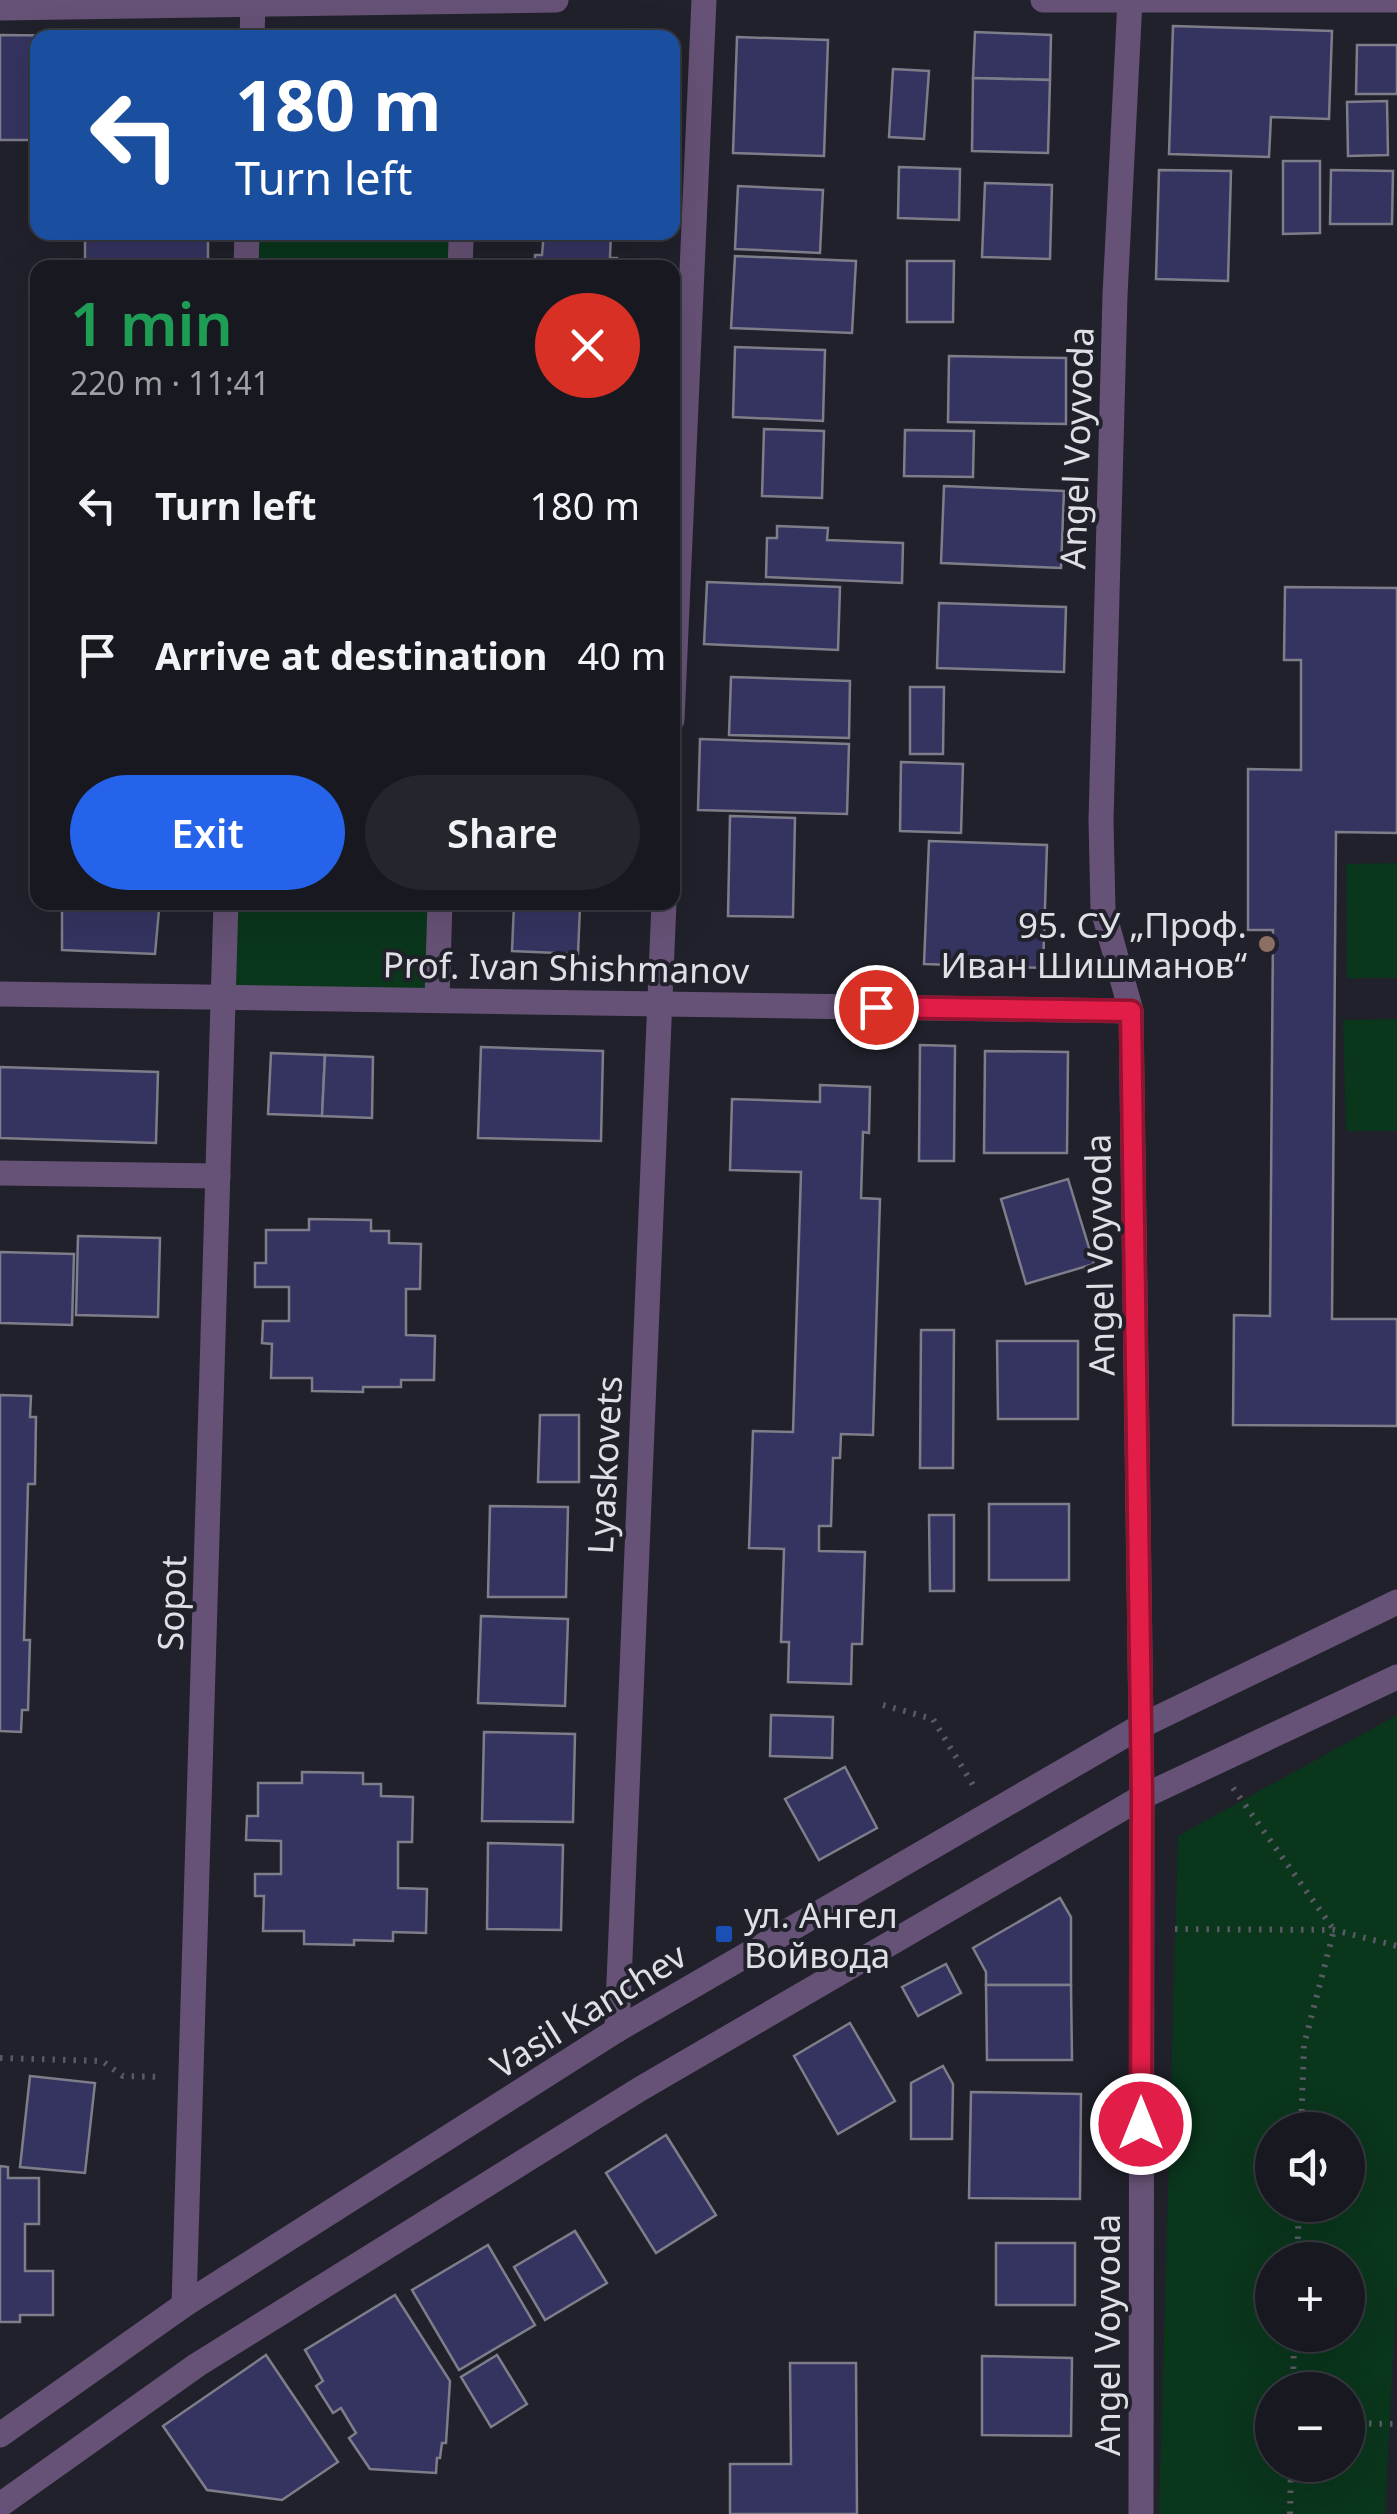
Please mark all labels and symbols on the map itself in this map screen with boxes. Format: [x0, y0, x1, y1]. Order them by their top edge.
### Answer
street label: Angel Voyvoda [1048, 326, 1104, 570]
place label: 95. СУ „Проф. Иван Шишманов“ [941, 901, 1247, 988]
marker: 95. СУ „Проф. Иван Шишманов“ [1256, 933, 1278, 955]
street label: Prof. Ivan Shishmanov [382, 940, 750, 994]
pin [834, 965, 919, 1050]
street label: Angel Voyvoda [1073, 1134, 1125, 1376]
street label: Lyaskovets [576, 1375, 632, 1555]
street label: Sopot [146, 1554, 196, 1652]
place label: ул. Ангел Войвода [744, 1891, 898, 1978]
marker: ул. Ангел Войвода [713, 1923, 735, 1945]
street label: Vasil Kanchev [481, 1931, 695, 2089]
position arrow [1089, 2072, 1193, 2176]
street label: Angel Voyvoda [1083, 2214, 1130, 2456]

